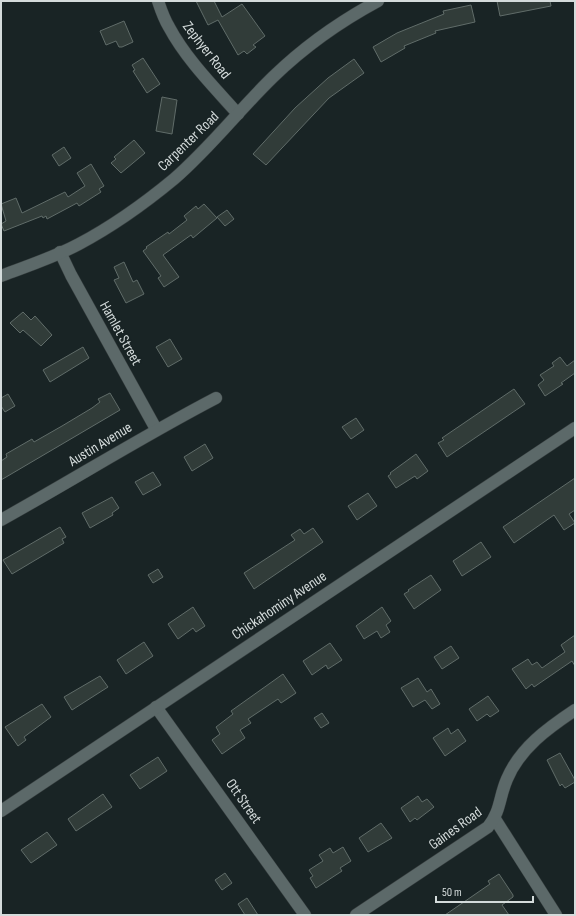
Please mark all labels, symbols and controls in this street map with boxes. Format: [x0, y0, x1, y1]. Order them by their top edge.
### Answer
street label: Zephyer Road [178, 18, 235, 83]
street label: Carpenter Road [154, 107, 223, 175]
street label: Hamlet Street [95, 298, 146, 369]
street label: Austin Avenue [64, 418, 136, 471]
street label: Chickahominy Avenue [228, 567, 330, 644]
street label: Ott Street [221, 775, 266, 828]
street label: Gaines Road [425, 803, 486, 854]
scale bar [436, 878, 533, 904]
text: 50 m [442, 885, 462, 900]

